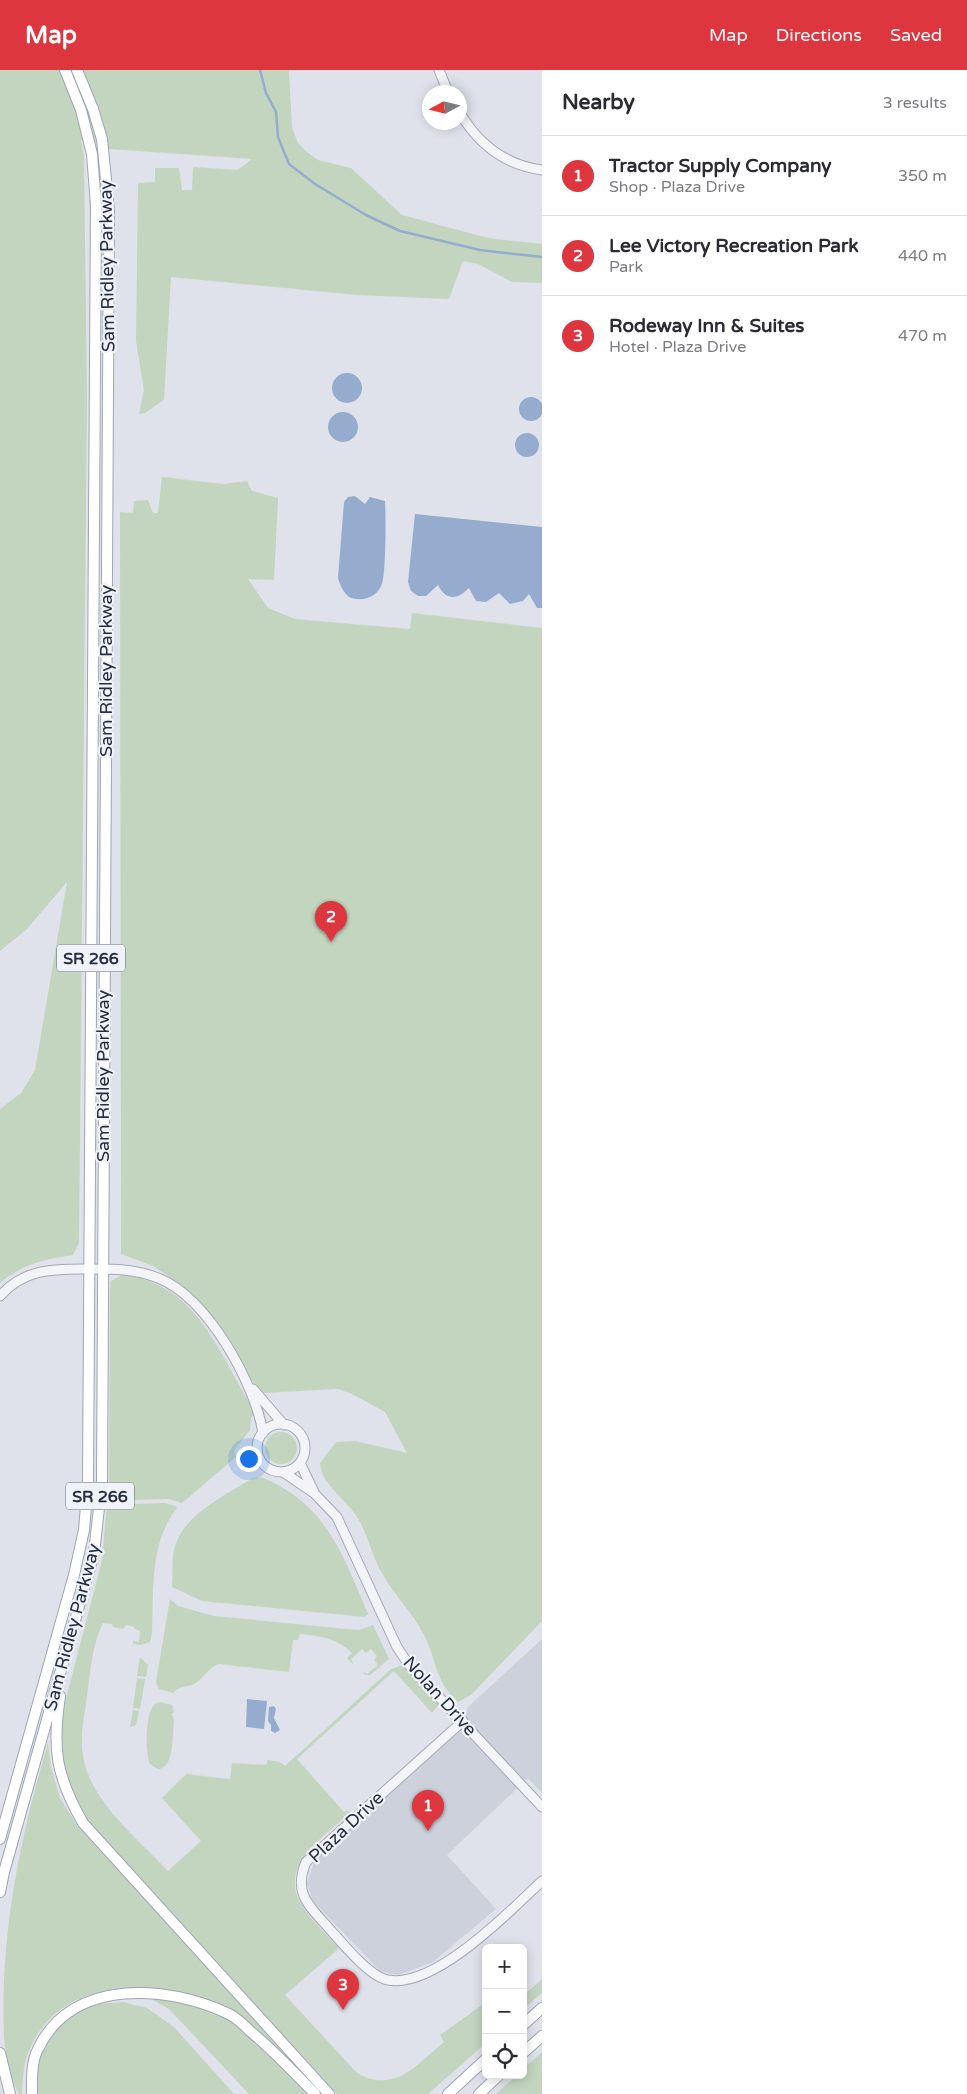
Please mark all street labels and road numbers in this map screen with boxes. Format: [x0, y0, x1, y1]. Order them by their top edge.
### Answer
street label: Sam Ridley Parkway [94, 179, 120, 352]
street label: Sam Ridley Parkway [95, 585, 117, 757]
road number: SR 266 [57, 944, 125, 971]
street label: Sam Ridley Parkway [92, 990, 114, 1162]
road number: SR 266 [66, 1482, 134, 1510]
street label: Sam Ridley Parkway [39, 1541, 105, 1713]
street label: Nolan Drive [398, 1652, 482, 1740]
street label: Plaza Drive [304, 1787, 388, 1867]

